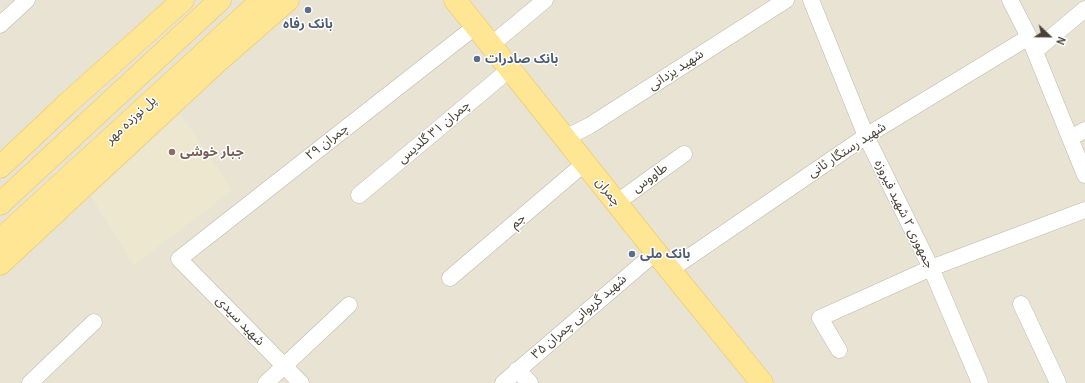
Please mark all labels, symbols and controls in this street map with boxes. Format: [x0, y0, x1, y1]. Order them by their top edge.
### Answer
marker: بانک رفاه [303, 5, 313, 15]
place label: بانک رفاه [283, 16, 333, 32]
north arrow [1029, 16, 1069, 56]
text: N [1053, 35, 1068, 47]
street label: شهید یزدانی [645, 46, 707, 94]
place label: بانک صادرات [485, 51, 558, 67]
marker: بانک صادرات [472, 54, 482, 64]
street label: پل نوزده مهر [102, 93, 160, 147]
street label: چمران ۳۱ گلدیس [395, 97, 473, 167]
street label: شهید رستگار ثانی [805, 119, 889, 181]
street label: چمران ۲۹ [303, 120, 351, 164]
place label: جبار خوشی [180, 144, 244, 160]
marker: جبار خوشی [167, 147, 177, 157]
street label: جمهوری ۲ شهید فیروزه [871, 157, 937, 271]
street label: طاووس [629, 160, 671, 196]
street label: چمران [592, 175, 624, 209]
street label: جم [507, 210, 529, 232]
place label: بانک ملی [640, 246, 690, 262]
marker: بانک ملی [627, 249, 637, 259]
street label: شهید گریوانی چمران ۳۵ [528, 271, 630, 363]
street label: شهید سیدی [212, 293, 268, 349]

